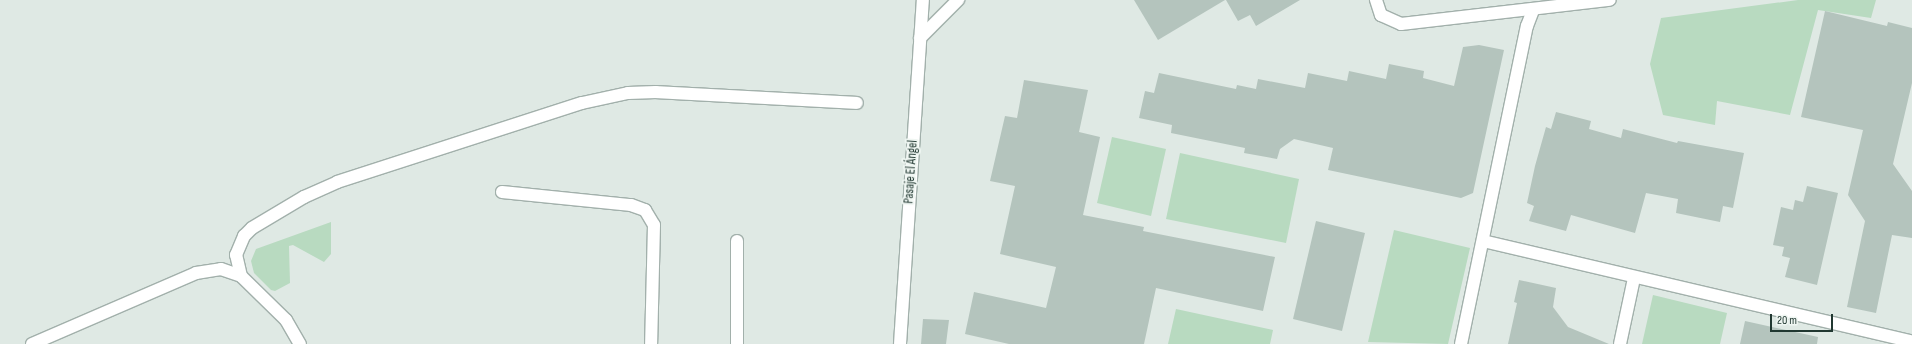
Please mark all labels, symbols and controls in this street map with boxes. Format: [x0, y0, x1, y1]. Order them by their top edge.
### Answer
street label: Pasaje El Ángel [901, 140, 921, 204]
scale bar [1772, 306, 1835, 332]
text: 20 m [1777, 313, 1797, 328]

